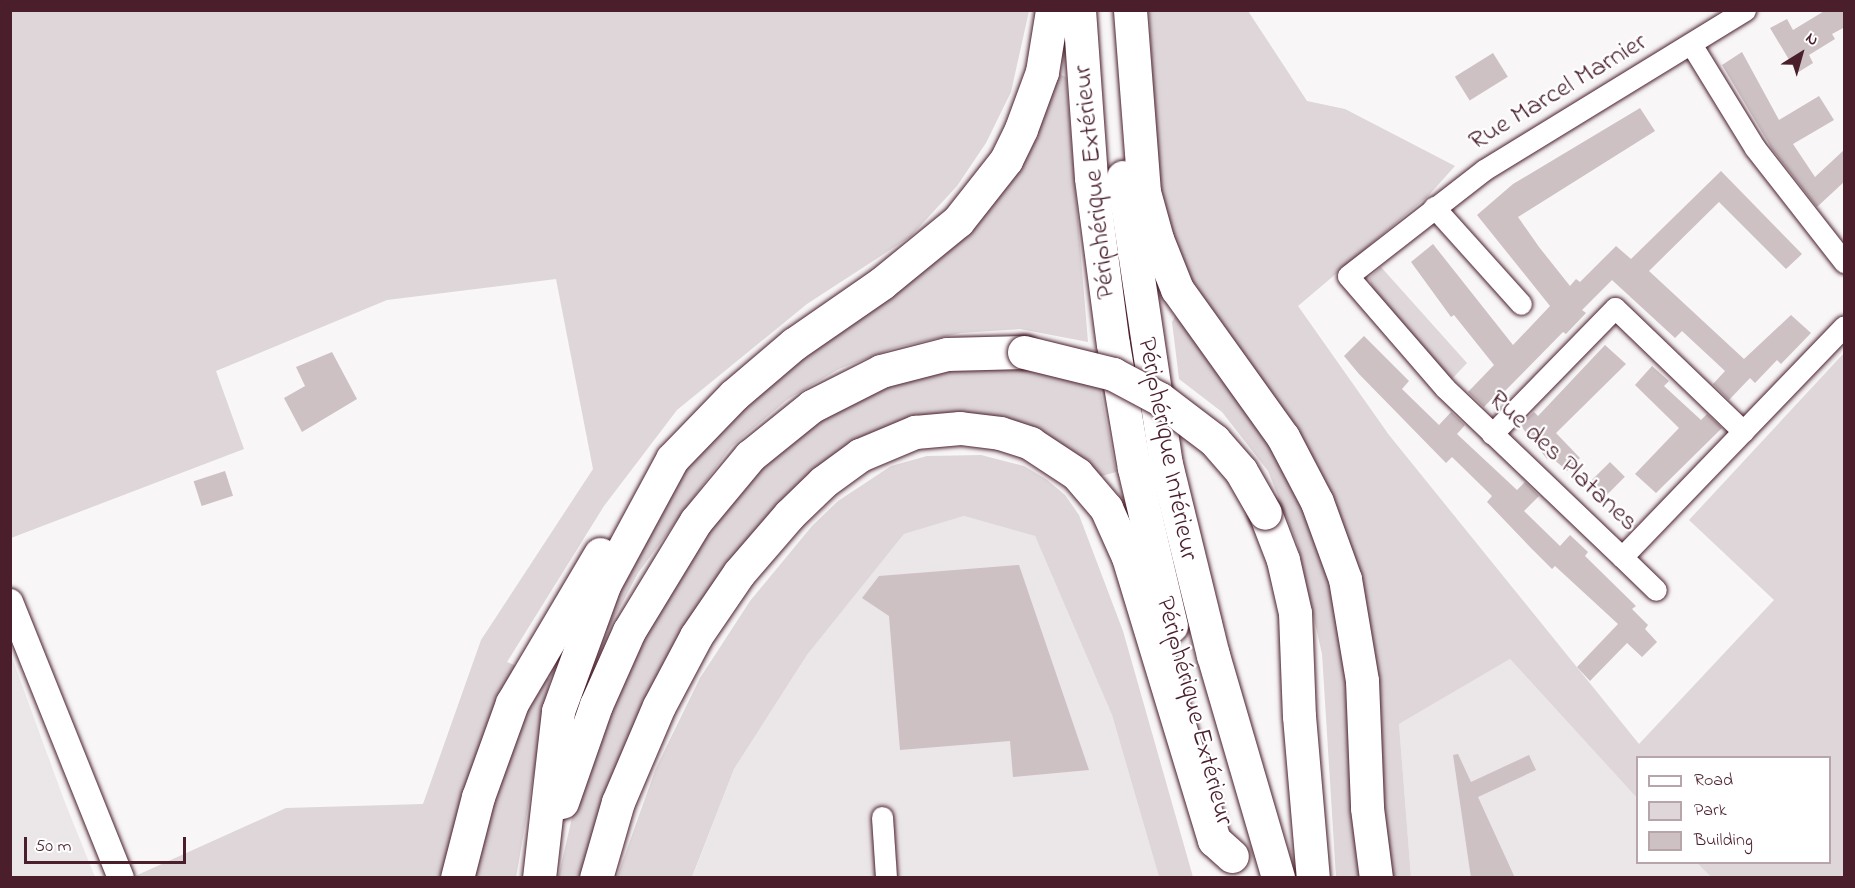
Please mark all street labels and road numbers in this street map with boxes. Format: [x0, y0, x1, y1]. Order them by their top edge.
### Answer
street label: Rue Marcel Marnier [1463, 26, 1653, 158]
street label: Périphérique Extérieur [1067, 63, 1123, 301]
street label: Périphérique Intérieur [1129, 335, 1205, 563]
street label: Rue des Platanes [1481, 383, 1645, 539]
street label: Périphérique Extérieur [1148, 593, 1240, 829]

